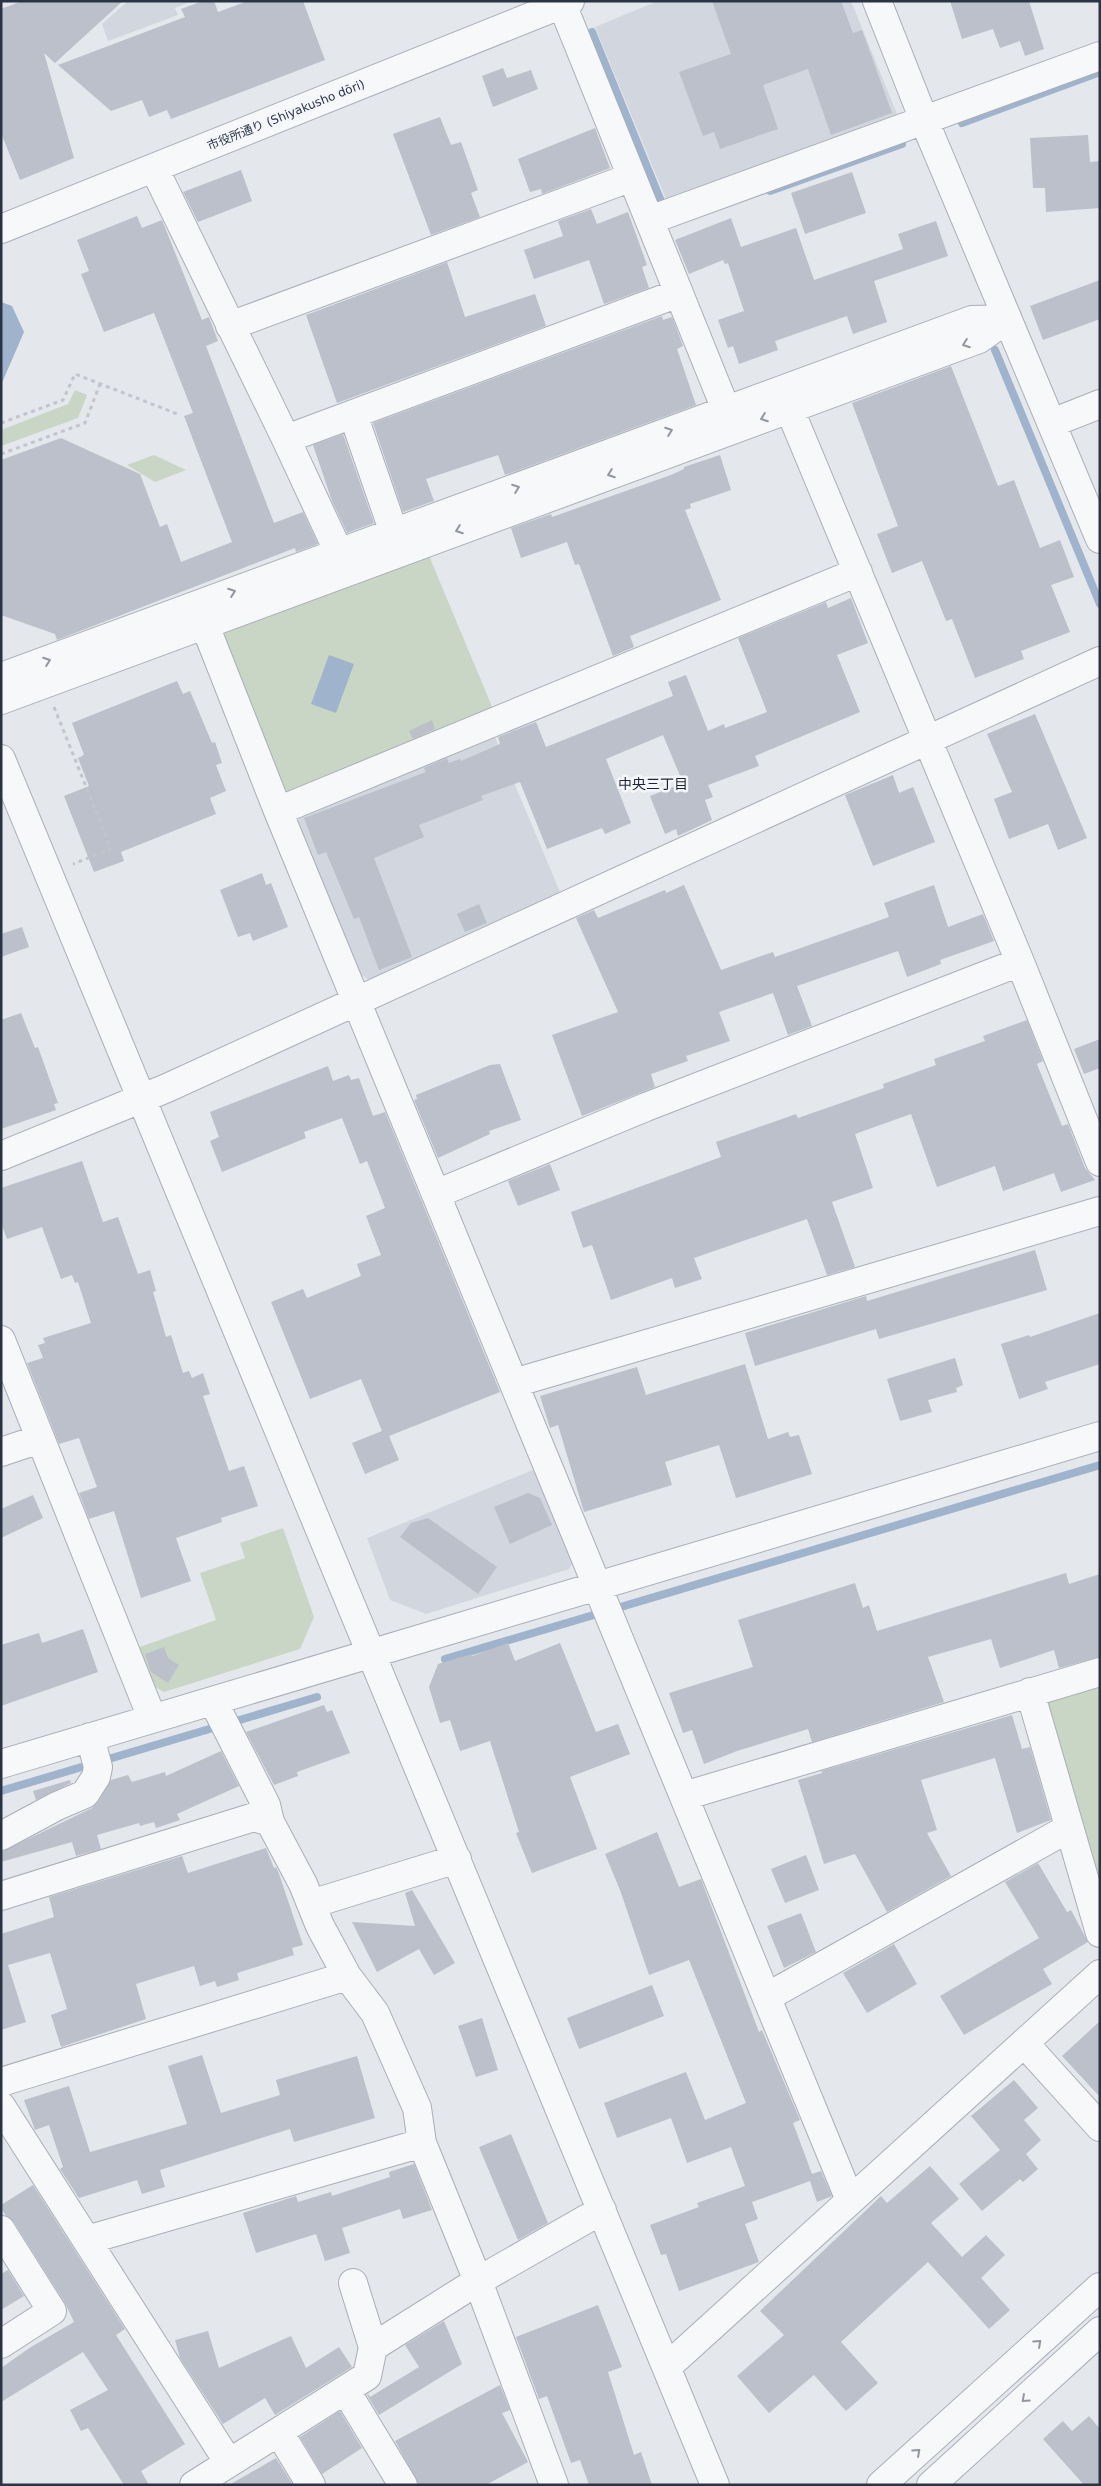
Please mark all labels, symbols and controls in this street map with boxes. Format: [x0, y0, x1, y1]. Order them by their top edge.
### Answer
street label: 市役所通り (Shiyakusho dōri) [205, 77, 367, 153]
one-way arrow [962, 338, 970, 348]
one-way arrow [760, 412, 769, 422]
one-way arrow [664, 427, 672, 437]
one-way arrow [608, 468, 616, 478]
one-way arrow [511, 484, 520, 494]
one-way arrow [455, 524, 464, 534]
one-way arrow [228, 588, 236, 598]
one-way arrow [42, 657, 51, 667]
district label: 中央三丁目 [618, 776, 688, 792]
one-way arrow [1032, 2340, 1041, 2349]
one-way arrow [1021, 2393, 1030, 2402]
one-way arrow [912, 2449, 921, 2458]

